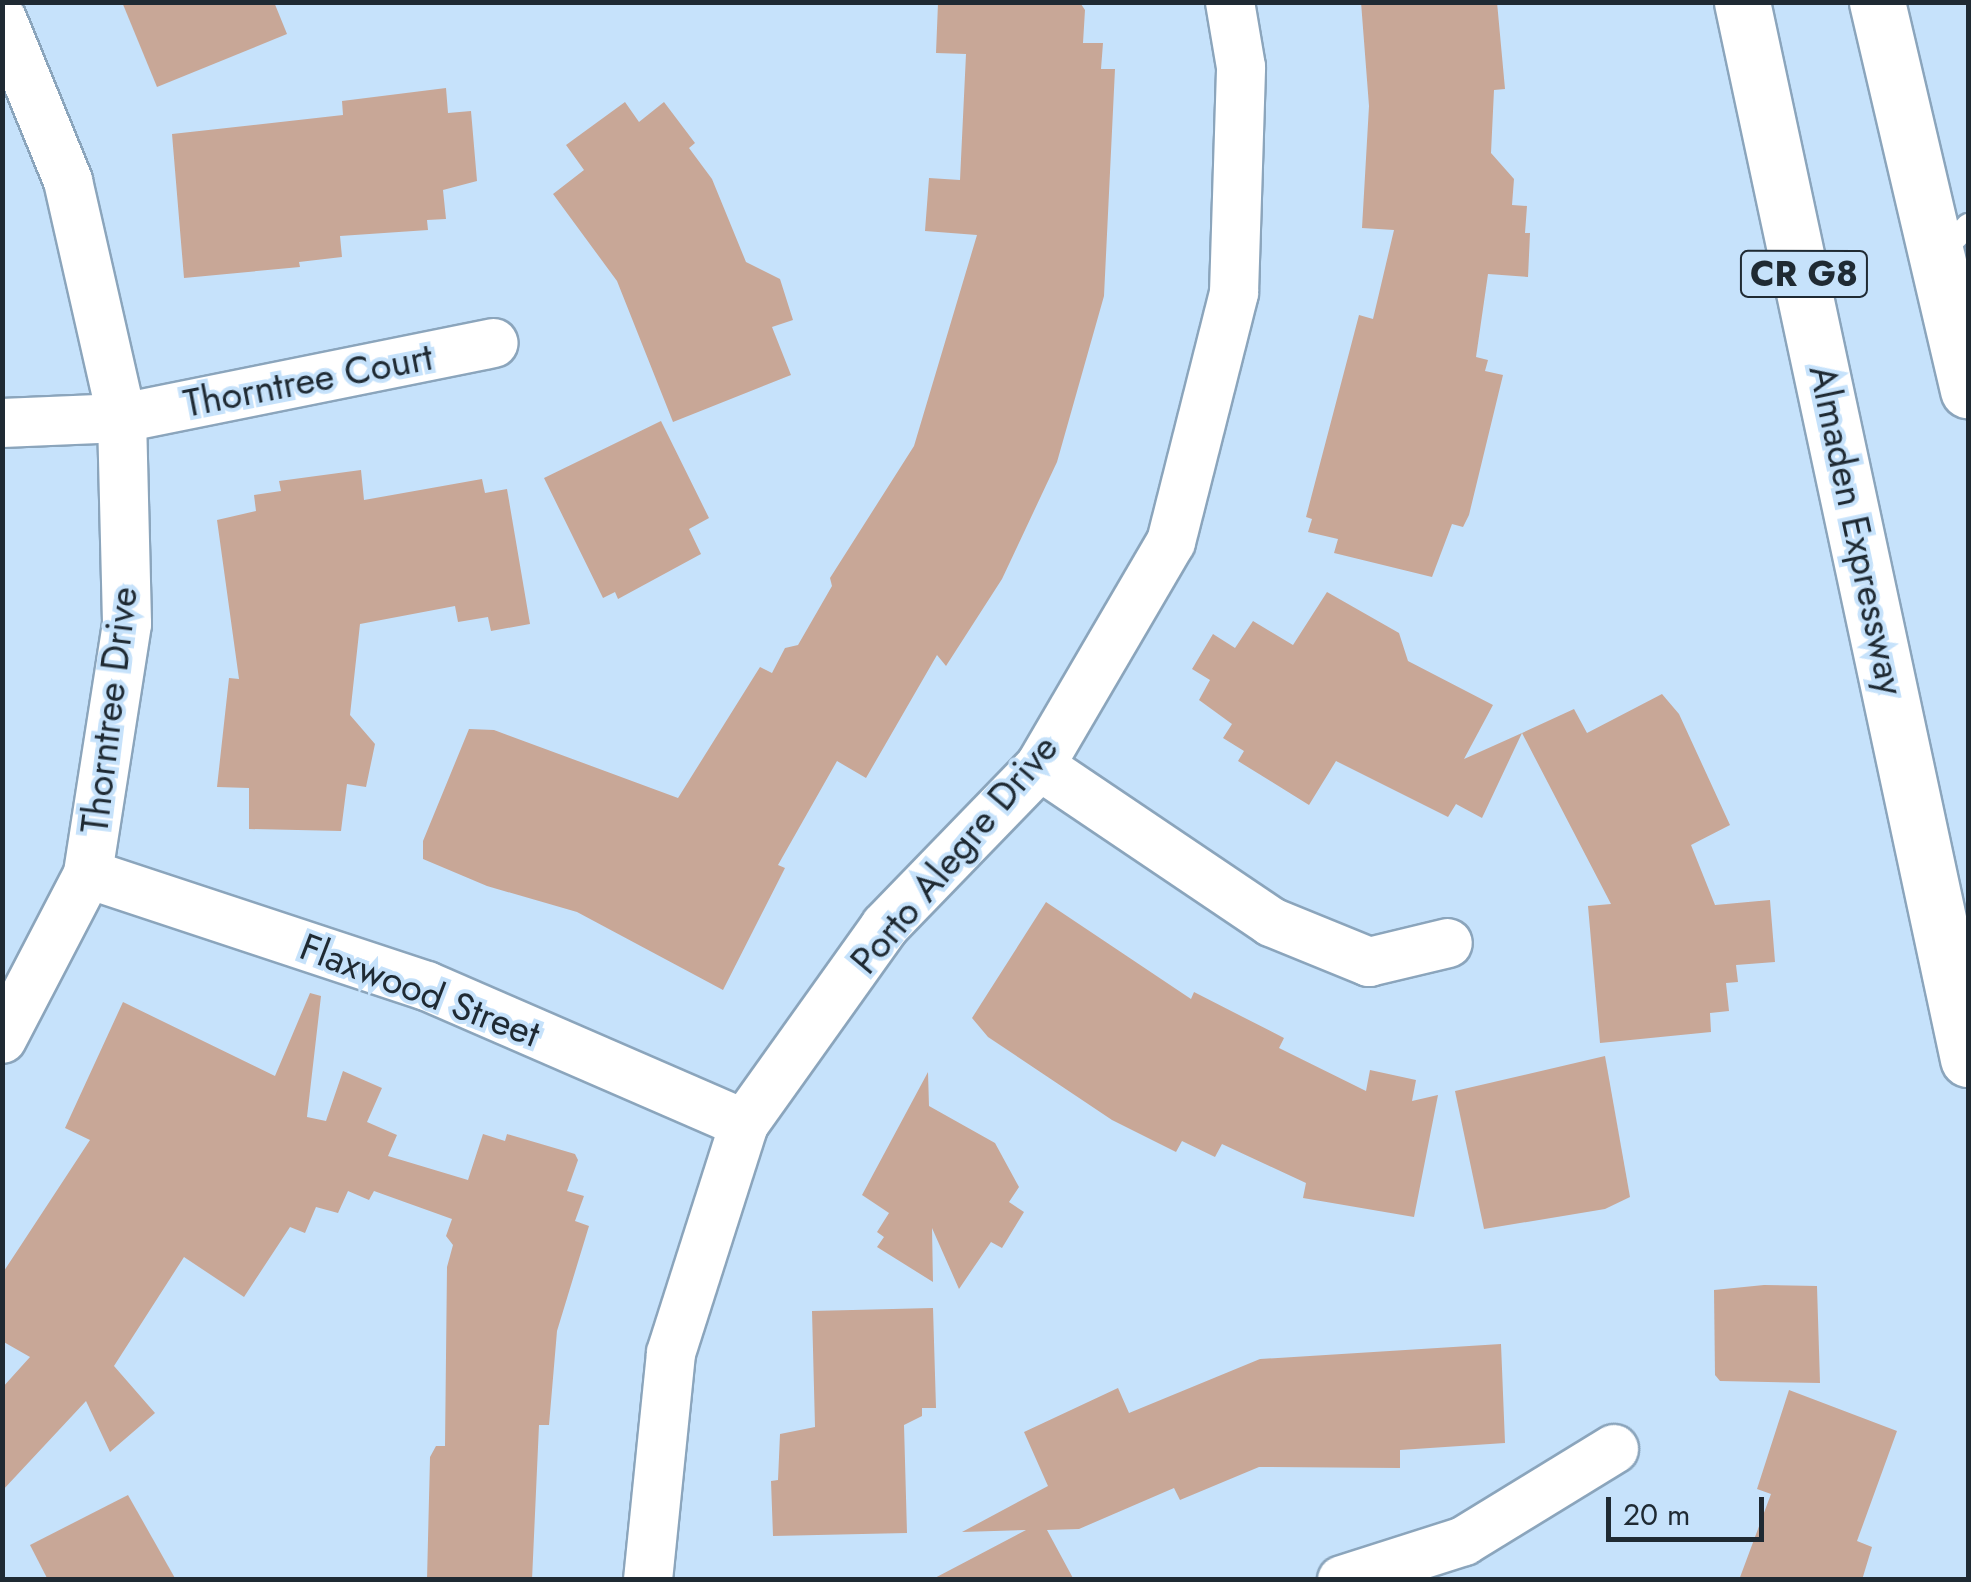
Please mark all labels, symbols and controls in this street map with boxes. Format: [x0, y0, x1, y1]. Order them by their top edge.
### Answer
road number: CR G8 [1739, 244, 1869, 304]
street label: Thorntree Court [180, 334, 436, 426]
street label: Almaden Expressway [1800, 361, 1914, 699]
street label: Thorntree Drive [71, 584, 147, 836]
street label: Porto Alegre Drive [841, 725, 1067, 983]
street label: Flaxwood Street [294, 923, 546, 1057]
scale bar [1611, 1477, 1768, 1539]
text: 20 m [1623, 1493, 1690, 1536]

